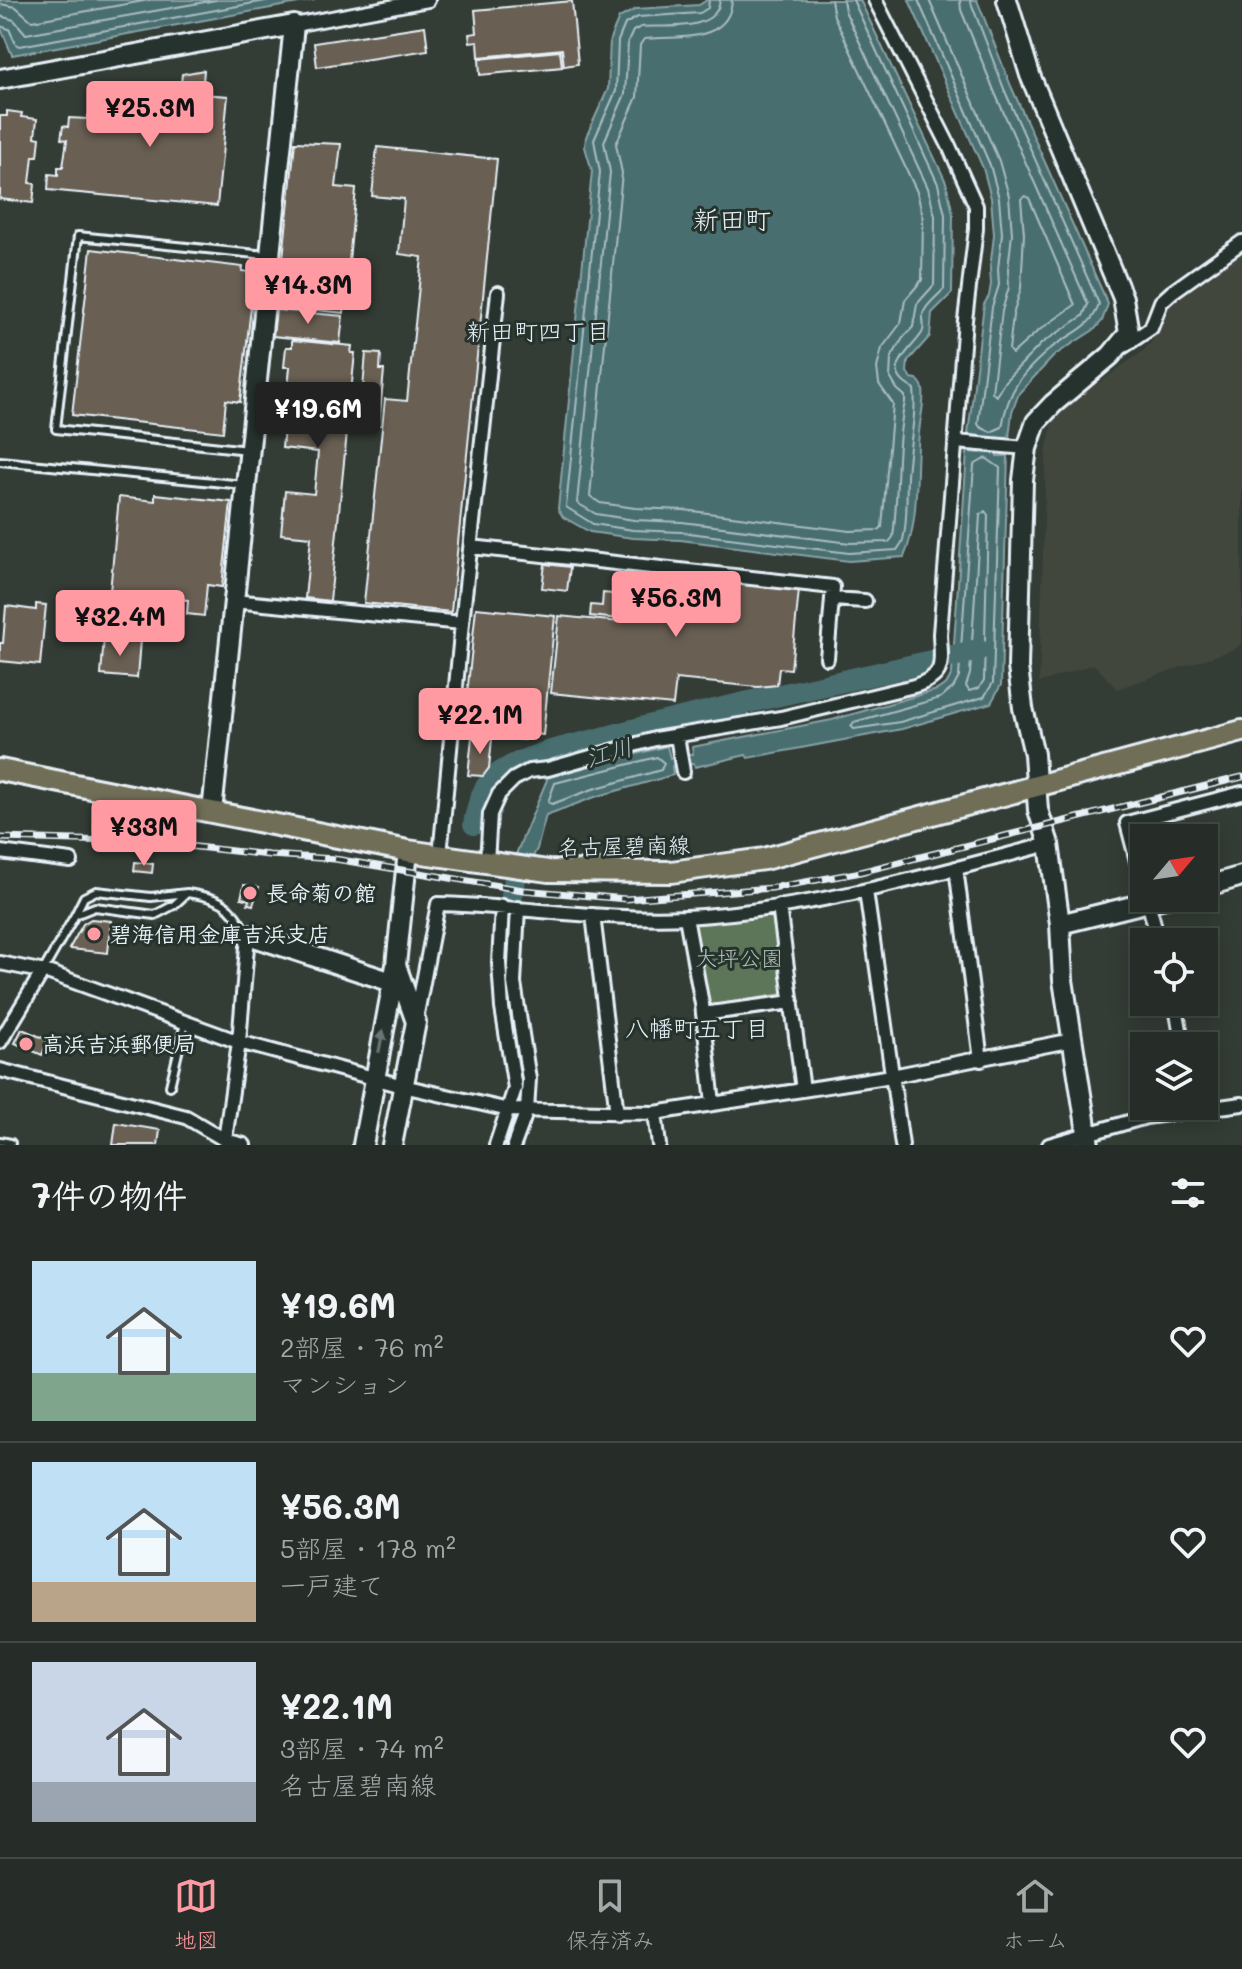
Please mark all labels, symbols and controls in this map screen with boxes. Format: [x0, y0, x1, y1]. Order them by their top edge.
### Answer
pin: ¥25.3M [85, 81, 215, 149]
text: ¥25.3M [104, 90, 196, 124]
district label: 新田町 [693, 202, 771, 236]
pin: ¥14.3M [243, 258, 373, 326]
text: ¥14.3M [263, 267, 353, 301]
district label: 新田町四丁目 [466, 315, 610, 346]
pin: ¥19.6M [253, 382, 383, 450]
text: ¥19.6M [274, 391, 362, 425]
pin: ¥56.3M [611, 571, 741, 639]
text: ¥56.3M [630, 580, 722, 614]
pin: ¥32.4M [55, 590, 185, 658]
text: ¥32.4M [74, 599, 166, 633]
pin: ¥22.1M [415, 688, 545, 756]
text: ¥22.1M [437, 697, 523, 731]
water label: 江川 [581, 730, 636, 773]
pin: ¥33M [97, 800, 191, 868]
text: ¥33M [109, 809, 179, 843]
north arrow [1130, 824, 1218, 912]
map controls [1130, 824, 1218, 1120]
street label: 名古屋碧南線 [558, 830, 690, 861]
place label: 長命菊の館 [266, 878, 376, 907]
marker: 長命菊の館 [241, 884, 259, 902]
place label: 碧海信用金庫吉浜支店 [110, 919, 330, 948]
marker: 碧海信用金庫吉浜支店 [85, 925, 103, 943]
button: locate [1130, 928, 1218, 1016]
park label: 大坪公園 [695, 943, 783, 972]
district label: 八幡町五丁目 [625, 1012, 769, 1043]
one-way arrow [375, 1028, 388, 1053]
place label: 高浜吉浜郵便局 [42, 1029, 196, 1058]
button: layers [1130, 1032, 1218, 1120]
marker: 高浜吉浜郵便局 [17, 1035, 35, 1053]
icon: filters [1166, 1171, 1210, 1215]
text: 7件の物件 [32, 1172, 187, 1217]
text: ¥19.6M [280, 1282, 396, 1327]
icon: home [96, 1293, 192, 1389]
icon: heart [1166, 1319, 1210, 1363]
text: 2部屋 · 76 m² [280, 1330, 444, 1364]
text: マンション [280, 1367, 409, 1401]
text: ¥56.3M [280, 1483, 401, 1528]
icon: home [96, 1494, 192, 1590]
icon: heart [1166, 1520, 1210, 1564]
text: 5部屋 · 178 m² [280, 1531, 456, 1565]
text: 一戸建て [280, 1568, 384, 1602]
text: ¥22.1M [280, 1683, 393, 1728]
icon: home [96, 1694, 192, 1790]
icon: heart [1166, 1720, 1210, 1764]
text: 3部屋 · 74 m² [280, 1731, 444, 1765]
text: 名古屋碧南線 [280, 1768, 436, 1802]
tab: 地図 [174, 1874, 218, 1954]
tab: 保存済み [566, 1874, 654, 1954]
tab: ホーム [1003, 1874, 1068, 1954]

